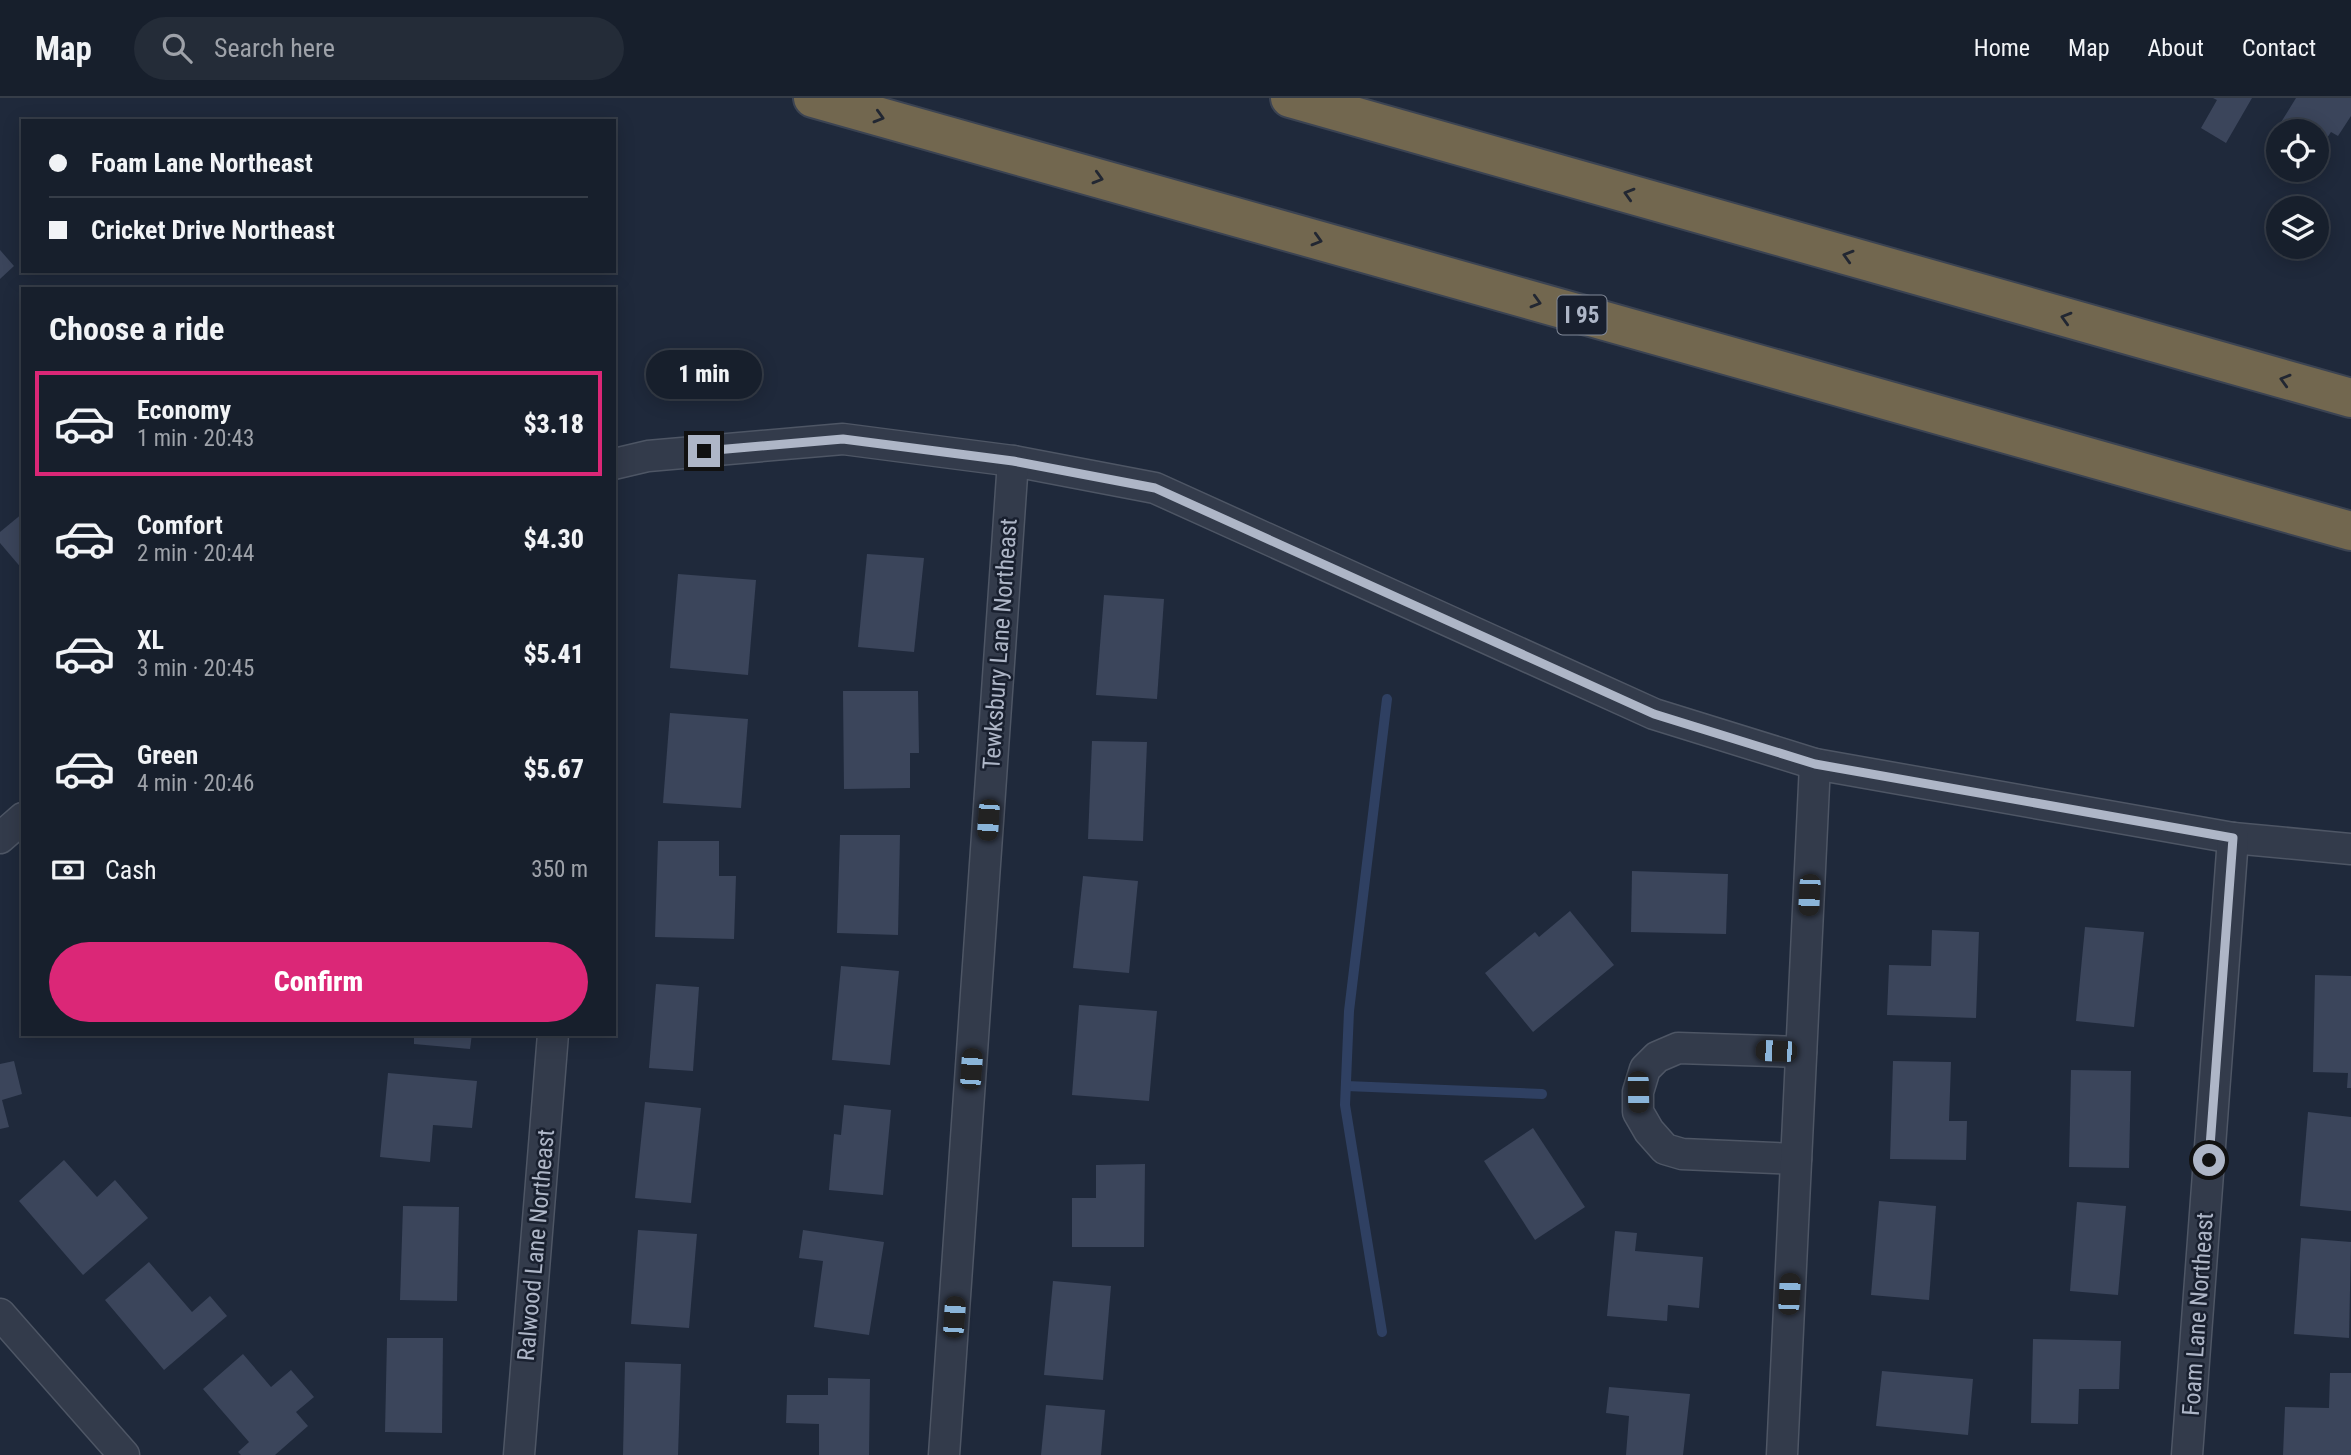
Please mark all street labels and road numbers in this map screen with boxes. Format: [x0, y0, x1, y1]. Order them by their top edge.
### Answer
road number: I 95 [1558, 296, 1606, 334]
street label: Tewksbury Lane Northeast [977, 517, 1023, 771]
street label: Ralwood Lane Northeast [512, 1128, 560, 1362]
street label: Foam Lane Northeast [2177, 1211, 2219, 1417]

